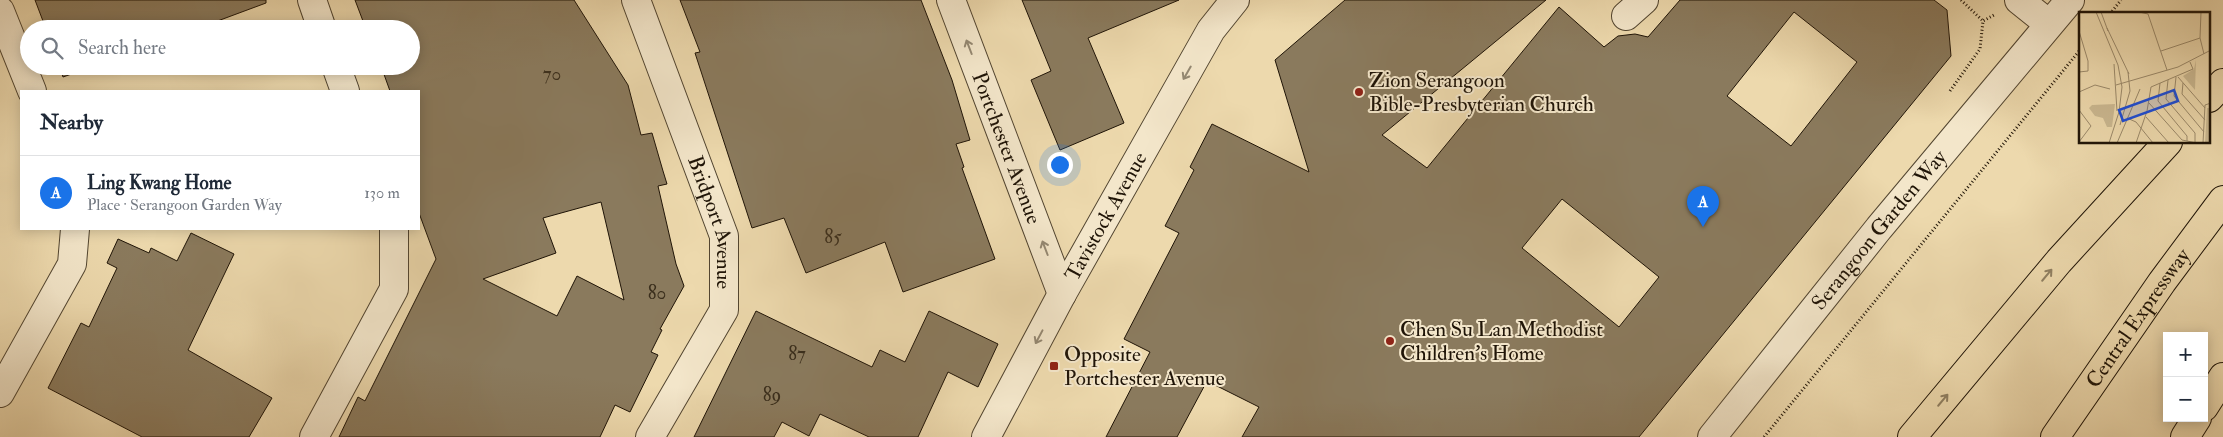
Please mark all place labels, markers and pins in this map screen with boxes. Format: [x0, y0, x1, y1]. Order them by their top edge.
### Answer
place label: Zion Serangoon Bible-Presbyterian Church [1369, 67, 1594, 118]
marker: Zion Serangoon Bible-Presbyterian Church [1353, 86, 1365, 98]
pin: A [1687, 186, 1719, 227]
place label: Chen Su Lan Methodist Children's Home [1400, 316, 1603, 367]
marker: Chen Su Lan Methodist Children's Home [1384, 335, 1396, 347]
place label: Opposite Portchester Avenue [1064, 341, 1225, 392]
marker: Opposite Portchester Avenue [1048, 360, 1060, 372]

